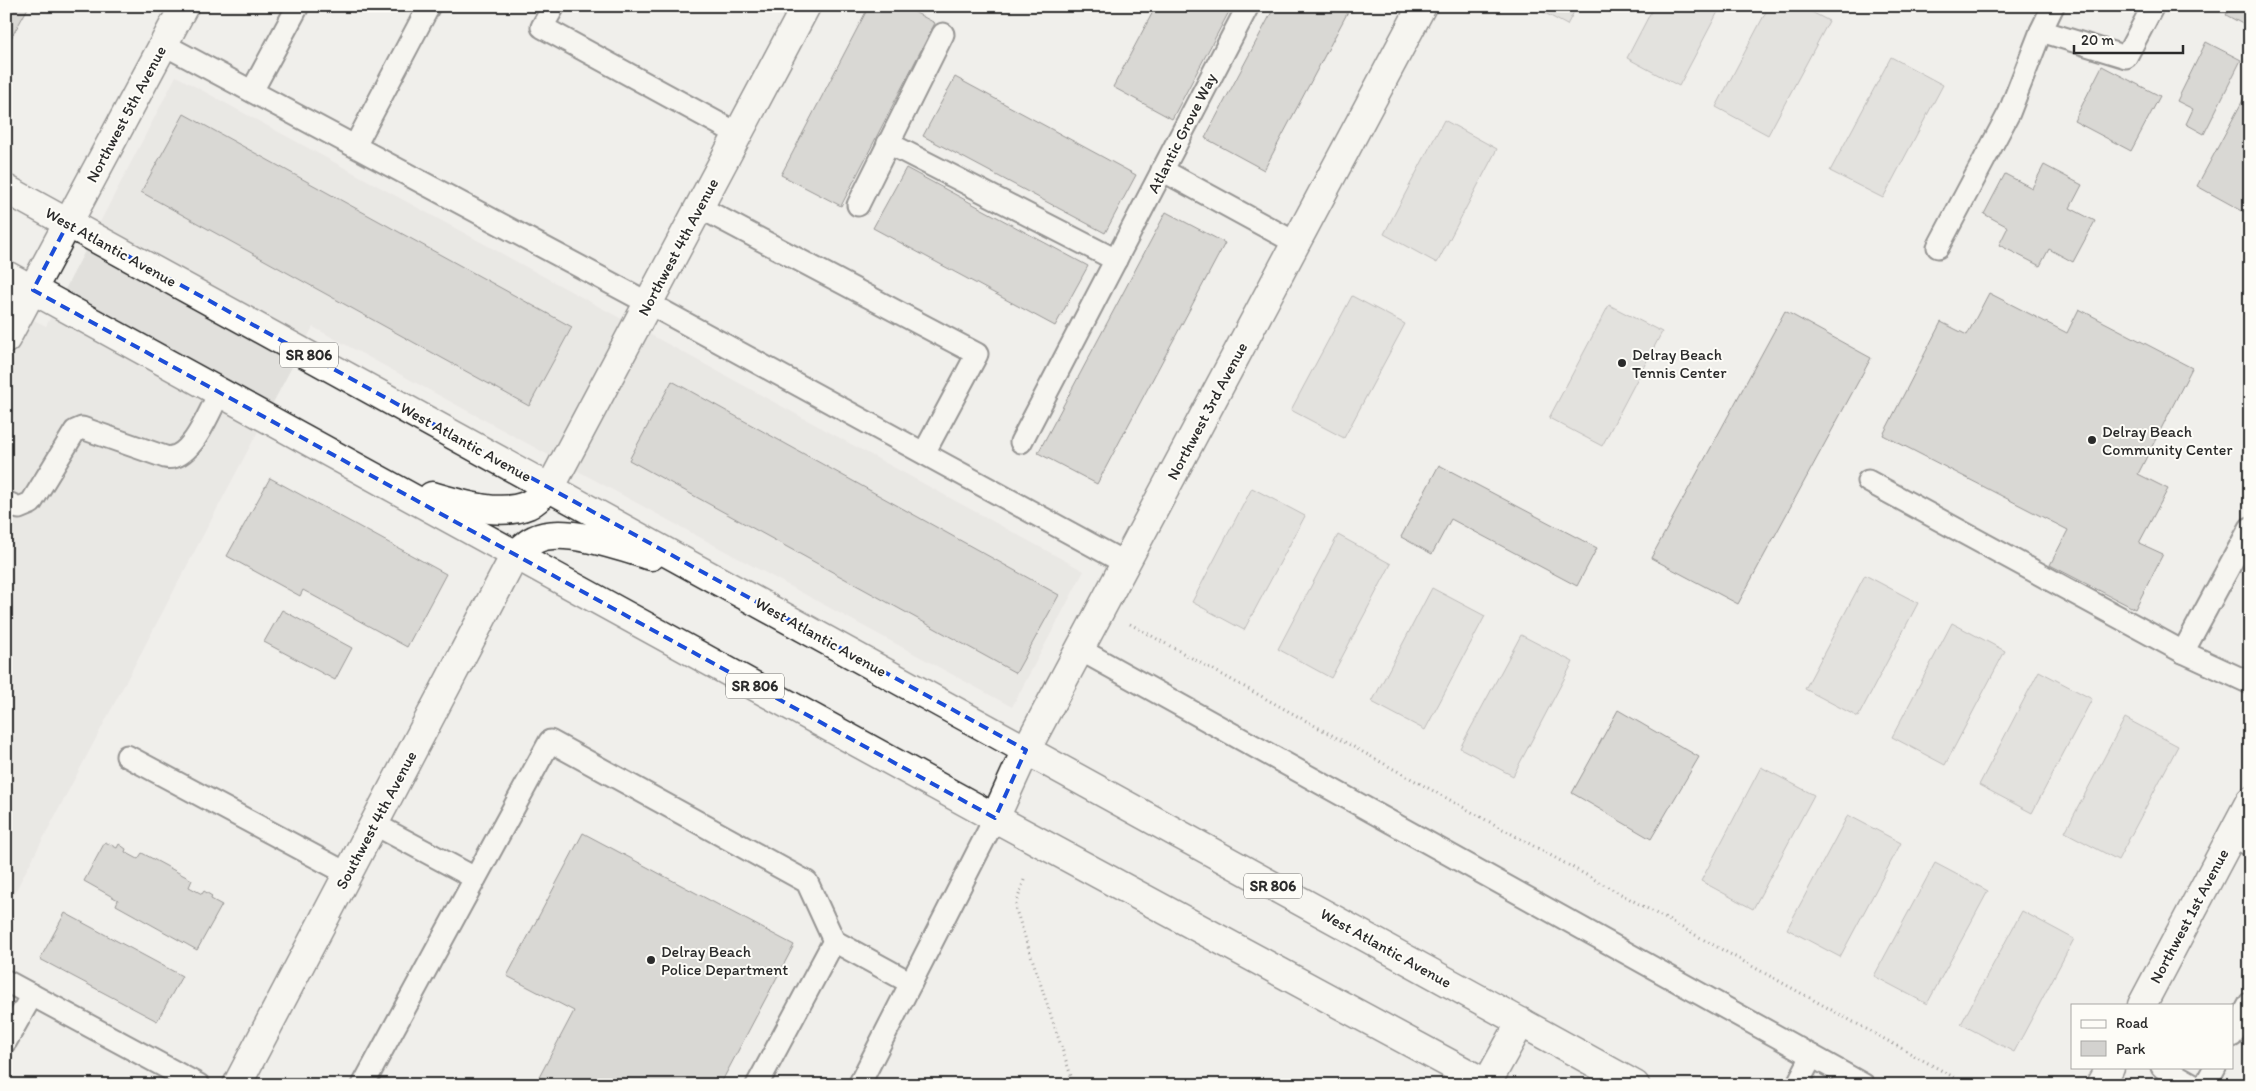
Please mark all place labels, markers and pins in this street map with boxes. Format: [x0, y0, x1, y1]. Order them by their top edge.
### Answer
place label: Delray Beach Tennis Center [1632, 345, 1727, 382]
marker: Delray Beach Tennis Center [1616, 357, 1628, 369]
place label: Delray Beach Community Center [2102, 422, 2232, 459]
marker: Delray Beach Community Center [2086, 434, 2098, 446]
place label: Delray Beach Police Department [661, 942, 788, 979]
marker: Delray Beach Police Department [645, 954, 657, 966]

